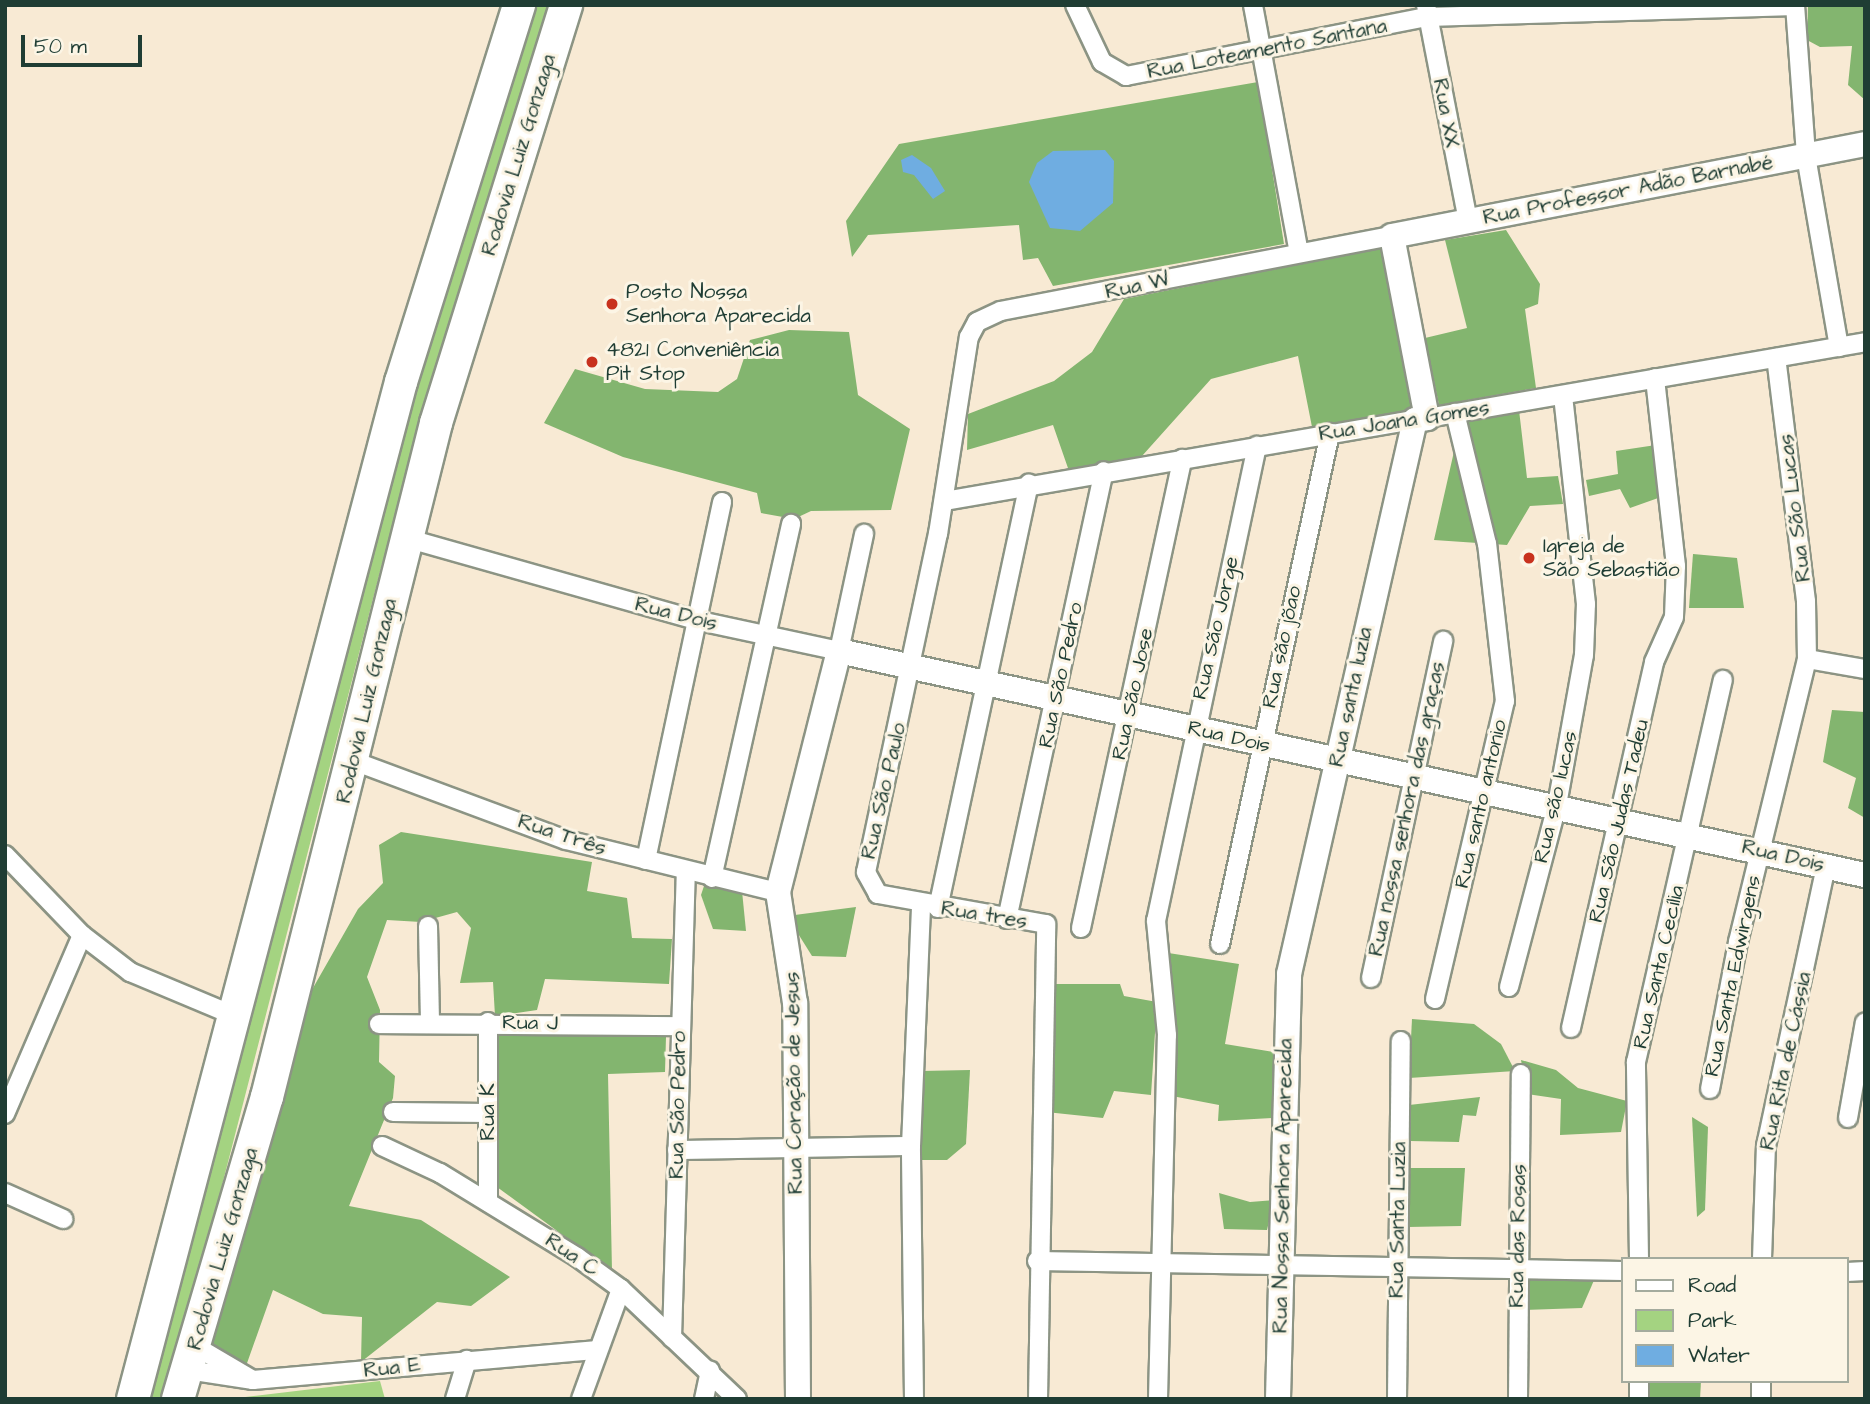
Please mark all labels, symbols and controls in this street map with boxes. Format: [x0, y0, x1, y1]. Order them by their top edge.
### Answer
street label: Rua Loteamento Santana [1145, 13, 1389, 85]
scale bar [24, 21, 145, 65]
text: 50 m [34, 32, 87, 61]
street label: Rodovia Luiz Gonzaga [476, 51, 562, 259]
street label: Rua XX [1427, 76, 1465, 150]
street label: Rua Professor Adão Barnabé [1481, 149, 1775, 231]
street label: Rua W [1103, 267, 1171, 305]
place label: Posto Nossa Senhora Aparecida [626, 279, 811, 329]
marker: Posto Nossa Senhora Aparecida [604, 296, 620, 312]
place label: 4821 Conveniência Pit Stop [606, 337, 779, 387]
marker: 4821 Conveniência Pit Stop [584, 354, 600, 370]
street label: Rua Joana Gomes [1317, 395, 1491, 447]
street label: Rua São Lucas [1773, 433, 1817, 583]
place label: Igreja de São Sebastião [1543, 533, 1679, 583]
marker: Igreja de São Sebastião [1521, 550, 1537, 566]
street label: Rua São Jorge [1187, 554, 1245, 702]
street label: Rua são jõao [1257, 584, 1307, 710]
street label: Rua Dois [632, 592, 720, 636]
street label: Rodovia Luiz Gonzaga [331, 596, 403, 806]
street label: Rua São Pedro [1033, 600, 1089, 750]
street label: Rua santa luzia [1324, 625, 1378, 769]
street label: Rua São Jose [1107, 626, 1159, 762]
street label: Rua nossa senhora das graças [1363, 659, 1451, 959]
street label: Rua Dois [1185, 715, 1273, 759]
street label: Rua santo antonio [1449, 717, 1513, 891]
street label: Rua São Judas Tadeu [1583, 717, 1655, 925]
street label: Rua São Paulo [856, 720, 912, 862]
street label: Rua são lucas [1529, 729, 1583, 865]
street label: Rua Três [515, 809, 609, 861]
street label: Rua Dois [1739, 834, 1827, 878]
street label: Rua Santa Edwirgens [1699, 873, 1767, 1079]
street label: Rua Santa Cecília [1628, 883, 1690, 1051]
street label: Rua tres [939, 896, 1029, 934]
street label: Rua Rita de Cássia [1755, 970, 1817, 1152]
street label: Rua Coração de Jesus [779, 971, 809, 1195]
street label: Rua J [502, 1010, 558, 1036]
street label: Rua São Pedro [664, 1031, 692, 1179]
street label: Rua Nossa Senhora Aparecida [1268, 1038, 1298, 1334]
street label: Rua K [475, 1083, 501, 1141]
street label: Rua Santa Luzia [1384, 1142, 1412, 1298]
street label: Rodovia Luiz Gonzaga [182, 1145, 264, 1353]
street label: Rua das Rosas [1504, 1164, 1532, 1308]
street label: Rua C [540, 1228, 604, 1282]
legend [1622, 1257, 1849, 1383]
text: Road [1688, 1271, 1736, 1300]
text: Park [1688, 1306, 1737, 1335]
text: Water [1688, 1341, 1750, 1370]
street label: Rua E [362, 1352, 422, 1384]

